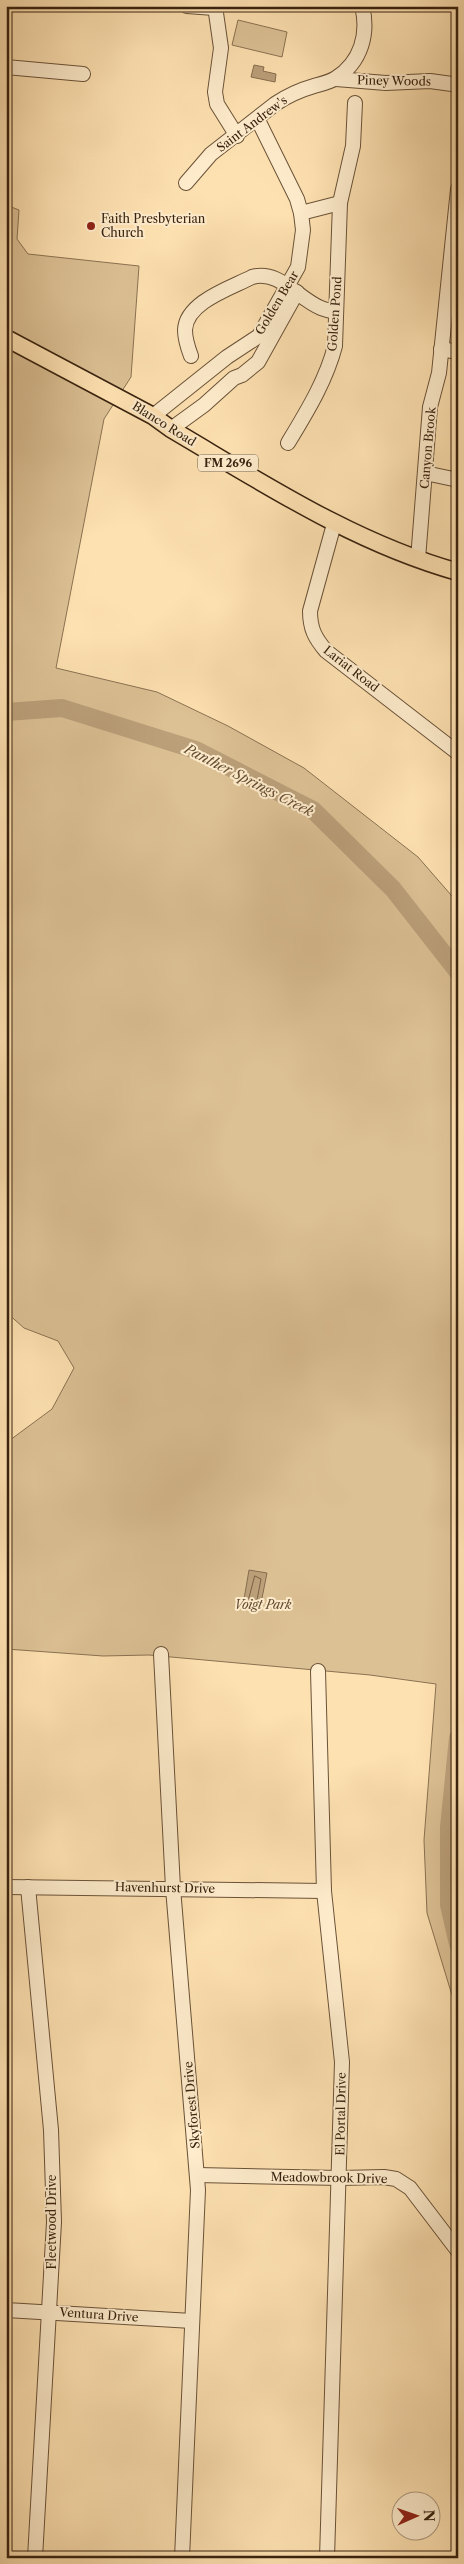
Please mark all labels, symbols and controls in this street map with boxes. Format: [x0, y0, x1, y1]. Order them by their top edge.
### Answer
street label: Piney Woods [357, 72, 431, 89]
street label: Saint Andrew's [213, 92, 290, 155]
place label: Faith Presbyterian Church [101, 211, 206, 240]
marker: Faith Presbyterian Church [85, 220, 97, 232]
street label: Golden Bear [252, 268, 301, 337]
street label: Golden Pond [324, 275, 345, 352]
street label: Blanco Road [130, 398, 199, 449]
street label: Canyon Brook [416, 405, 439, 490]
road number: FM 2696 [198, 454, 258, 472]
street label: Lariat Road [321, 642, 383, 695]
water label: Panther Springs Creek [181, 739, 317, 821]
park label: Voigt Park [234, 1597, 292, 1612]
street label: Havenhurst Drive [115, 1879, 216, 1896]
street label: Skyforest Drive [180, 2061, 203, 2149]
street label: El Portal Drive [332, 2072, 349, 2156]
street label: Meadowbrook Drive [270, 2169, 388, 2186]
street label: Fleetwood Drive [44, 2174, 59, 2270]
street label: Ventura Drive [58, 2304, 139, 2325]
north arrow [392, 2492, 442, 2542]
text: N [420, 2509, 438, 2522]

